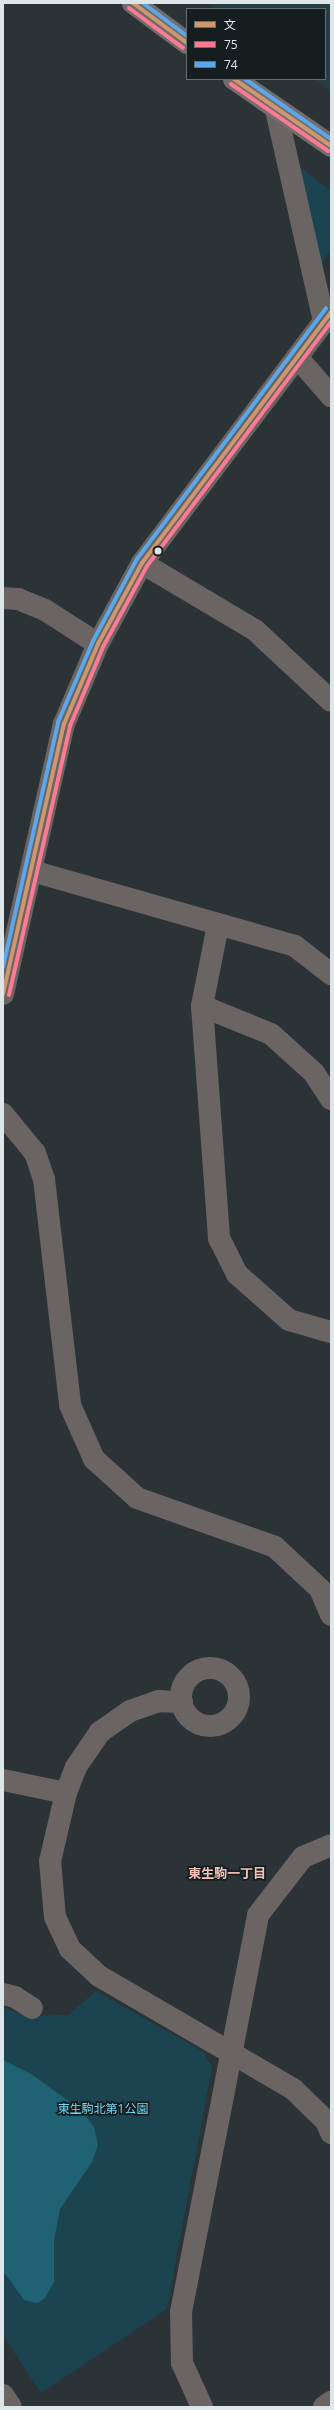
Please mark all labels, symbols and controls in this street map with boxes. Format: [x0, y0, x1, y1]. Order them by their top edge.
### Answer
legend [186, 8, 326, 80]
text: 文 [224, 16, 236, 33]
text: 75 [224, 36, 238, 53]
text: 74 [224, 56, 238, 73]
unlabelled marker [153, 546, 163, 556]
district label: 東生駒一丁目 [188, 1865, 266, 1881]
park label: 東生駒北第1公園 [58, 2102, 148, 2116]

